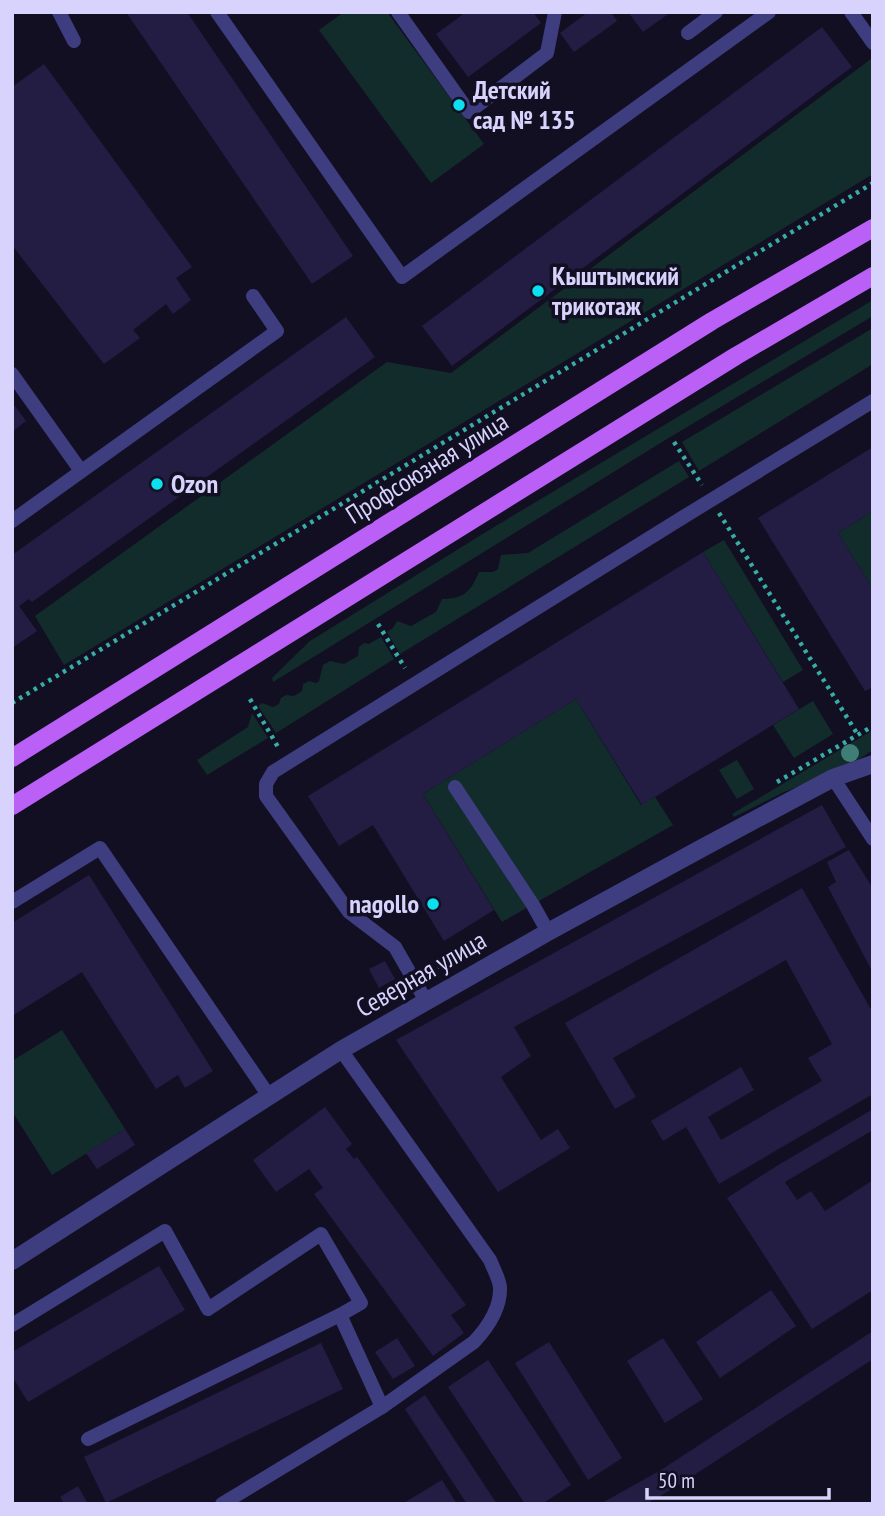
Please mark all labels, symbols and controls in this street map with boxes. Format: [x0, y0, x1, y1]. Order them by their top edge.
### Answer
place label: Детский сад № 135 [473, 73, 575, 136]
marker: Детский сад № 135 [451, 97, 467, 113]
place label: Кыштымский трикотаж [552, 259, 679, 322]
marker: Кыштымский трикотаж [530, 283, 546, 299]
street label: Профсоюзная улица [339, 404, 514, 531]
place label: Ozon [171, 467, 218, 500]
marker: Ozon [149, 476, 165, 492]
place label: nagollo [349, 887, 419, 920]
marker: nagollo [425, 896, 441, 912]
street label: Северная улица [350, 923, 492, 1024]
scale bar [647, 1456, 829, 1500]
text: 50 m [658, 1467, 695, 1494]

